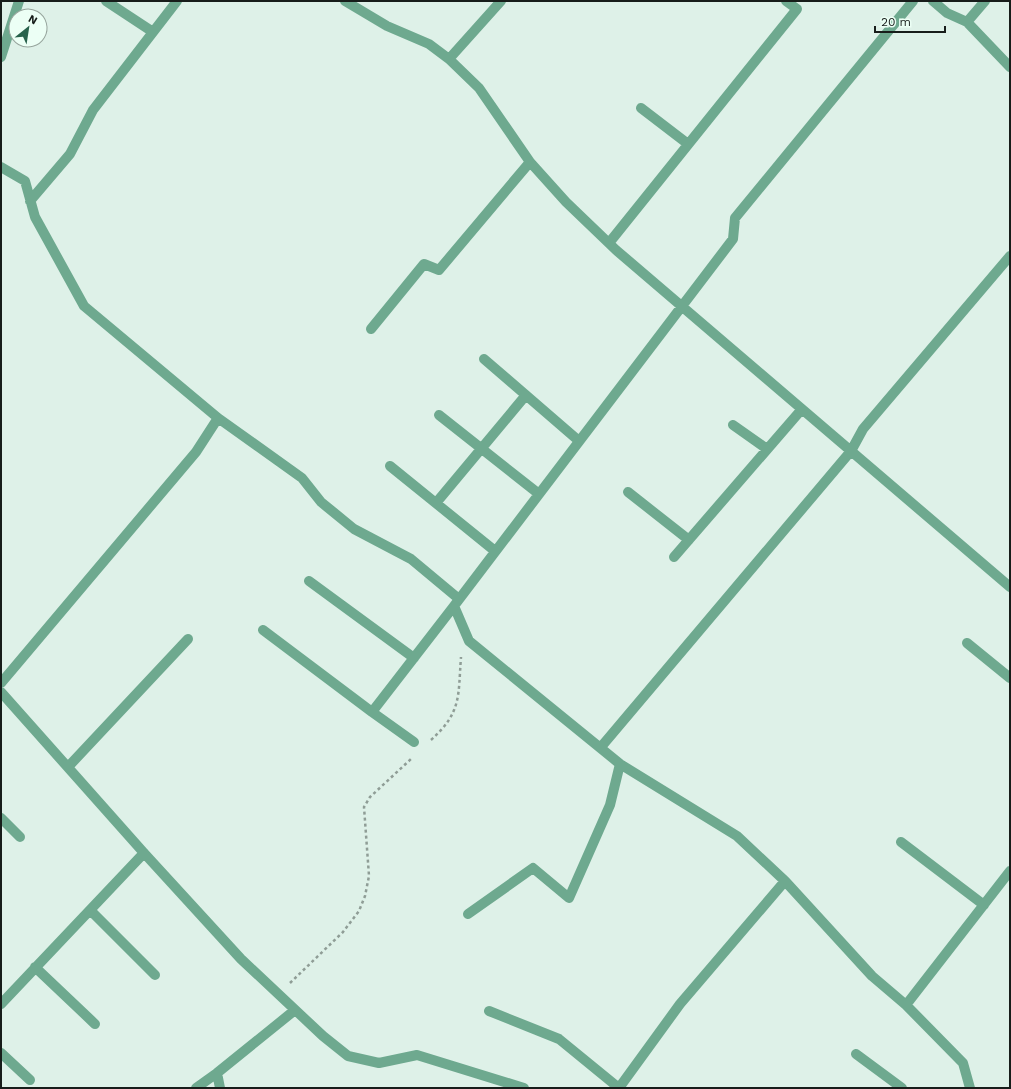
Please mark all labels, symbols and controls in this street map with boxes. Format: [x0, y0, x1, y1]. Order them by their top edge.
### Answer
north arrow [8, 8, 48, 48]
scale bar [875, 8, 945, 34]
text: N [26, 12, 40, 27]
text: 20 m [881, 15, 911, 29]

